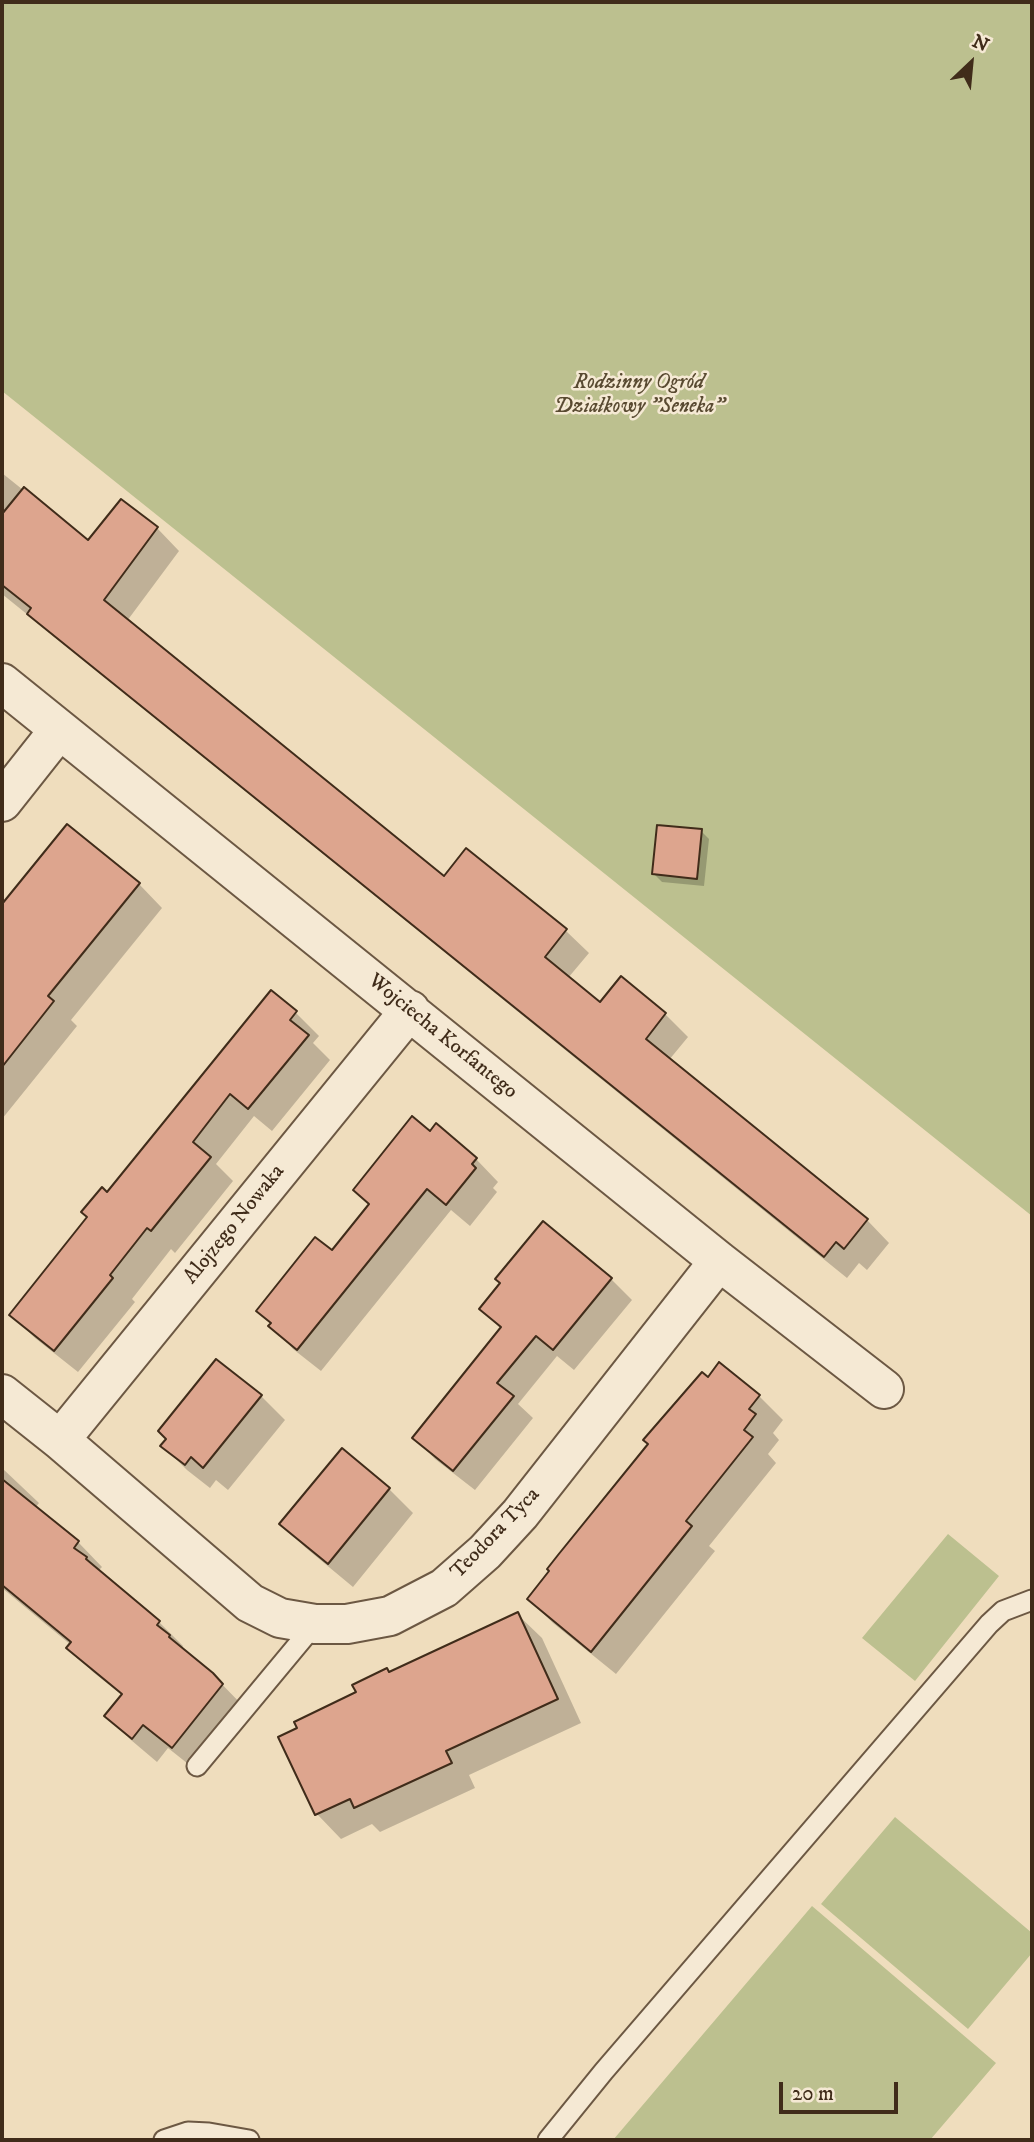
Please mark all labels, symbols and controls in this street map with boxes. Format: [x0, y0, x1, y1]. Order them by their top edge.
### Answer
north arrow [936, 28, 1006, 98]
text: N [968, 30, 992, 57]
park label: Rodzinny Ogród Działkowy "Seneka" [554, 371, 724, 421]
street label: Wojciecha Korfantego [362, 969, 522, 1105]
street label: Alojzego Nowaka [179, 1160, 291, 1290]
street label: Teodora Tyca [446, 1483, 546, 1585]
scale bar [782, 2068, 901, 2112]
text: 20 m [792, 2081, 834, 2107]

